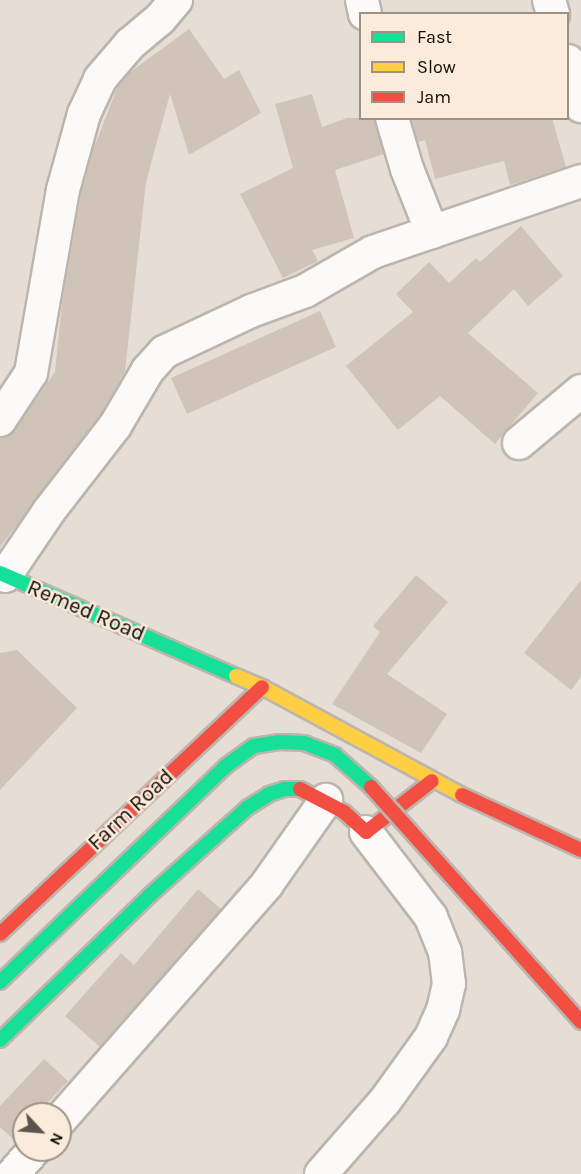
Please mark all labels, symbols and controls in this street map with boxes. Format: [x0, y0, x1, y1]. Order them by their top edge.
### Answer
legend [359, 12, 569, 120]
text: Fast [417, 26, 452, 48]
text: Slow [417, 56, 456, 78]
text: Jam [417, 86, 451, 108]
street label: Remed Road [23, 574, 149, 648]
street label: Farm Road [83, 764, 179, 856]
north arrow [12, 1102, 72, 1162]
text: N [46, 1130, 68, 1149]

